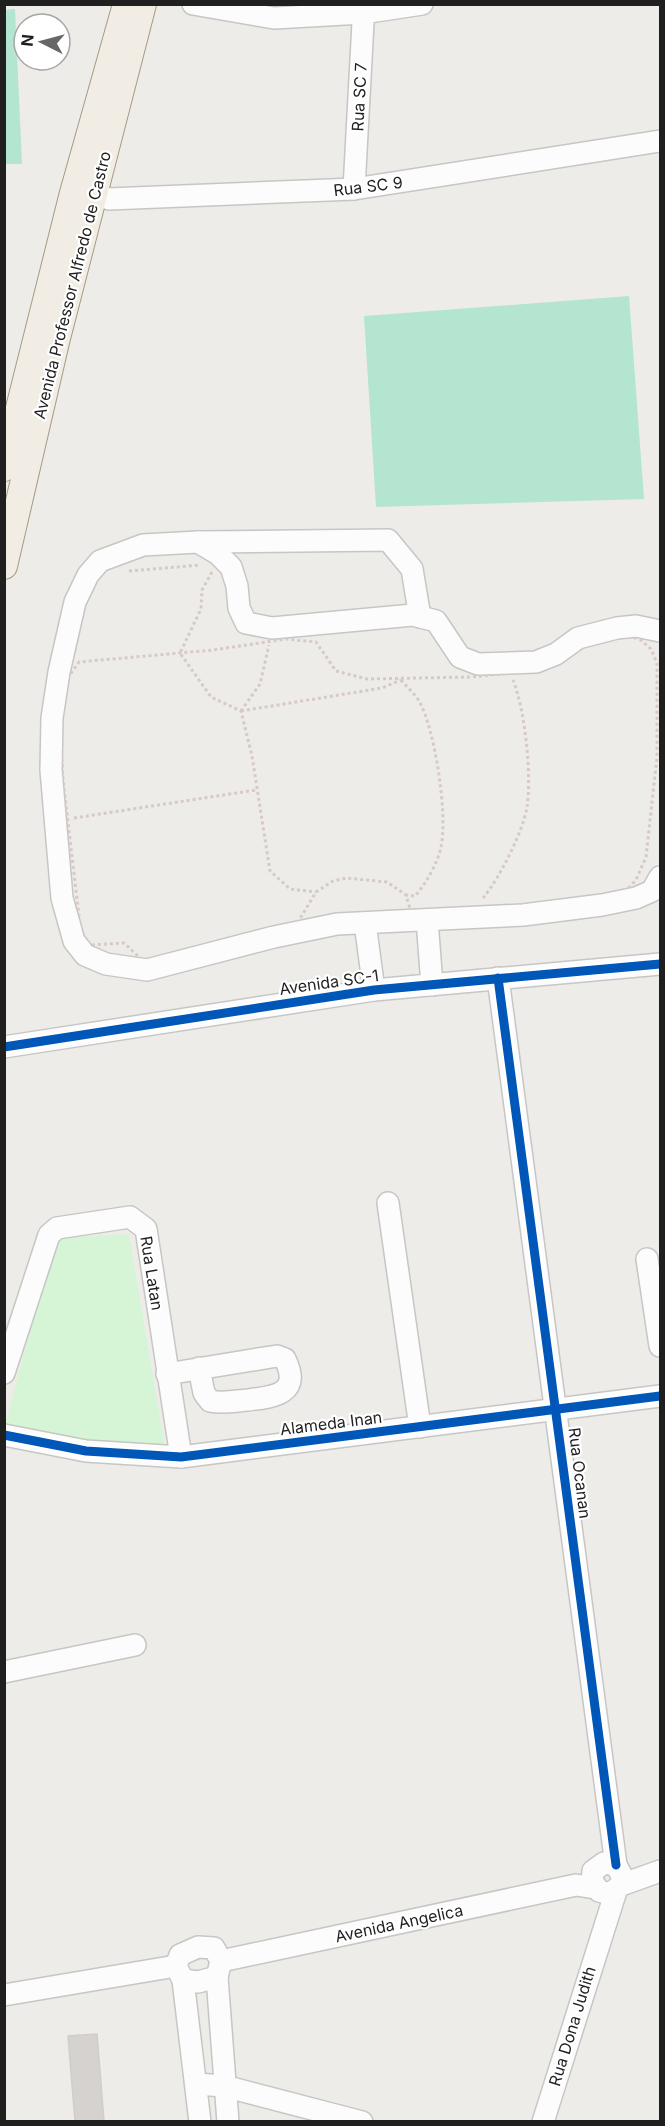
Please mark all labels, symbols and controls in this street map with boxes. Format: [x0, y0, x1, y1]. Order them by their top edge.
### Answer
north arrow [12, 12, 72, 72]
text: N [16, 33, 38, 48]
street label: Rua SC 7 [347, 62, 371, 132]
street label: Avenida Professor Alfredo de Castro [29, 149, 115, 421]
street label: Rua SC 9 [332, 172, 404, 200]
street label: Avenida SC-1 [278, 965, 380, 999]
street label: Rua Latan [136, 1234, 168, 1312]
street label: Alameda Inan [279, 1407, 383, 1439]
street label: Rua Ocanan [564, 1426, 596, 1520]
street label: Avenida Angelica [333, 1900, 465, 1946]
street label: Rua Dona Judith [544, 1964, 600, 2088]

